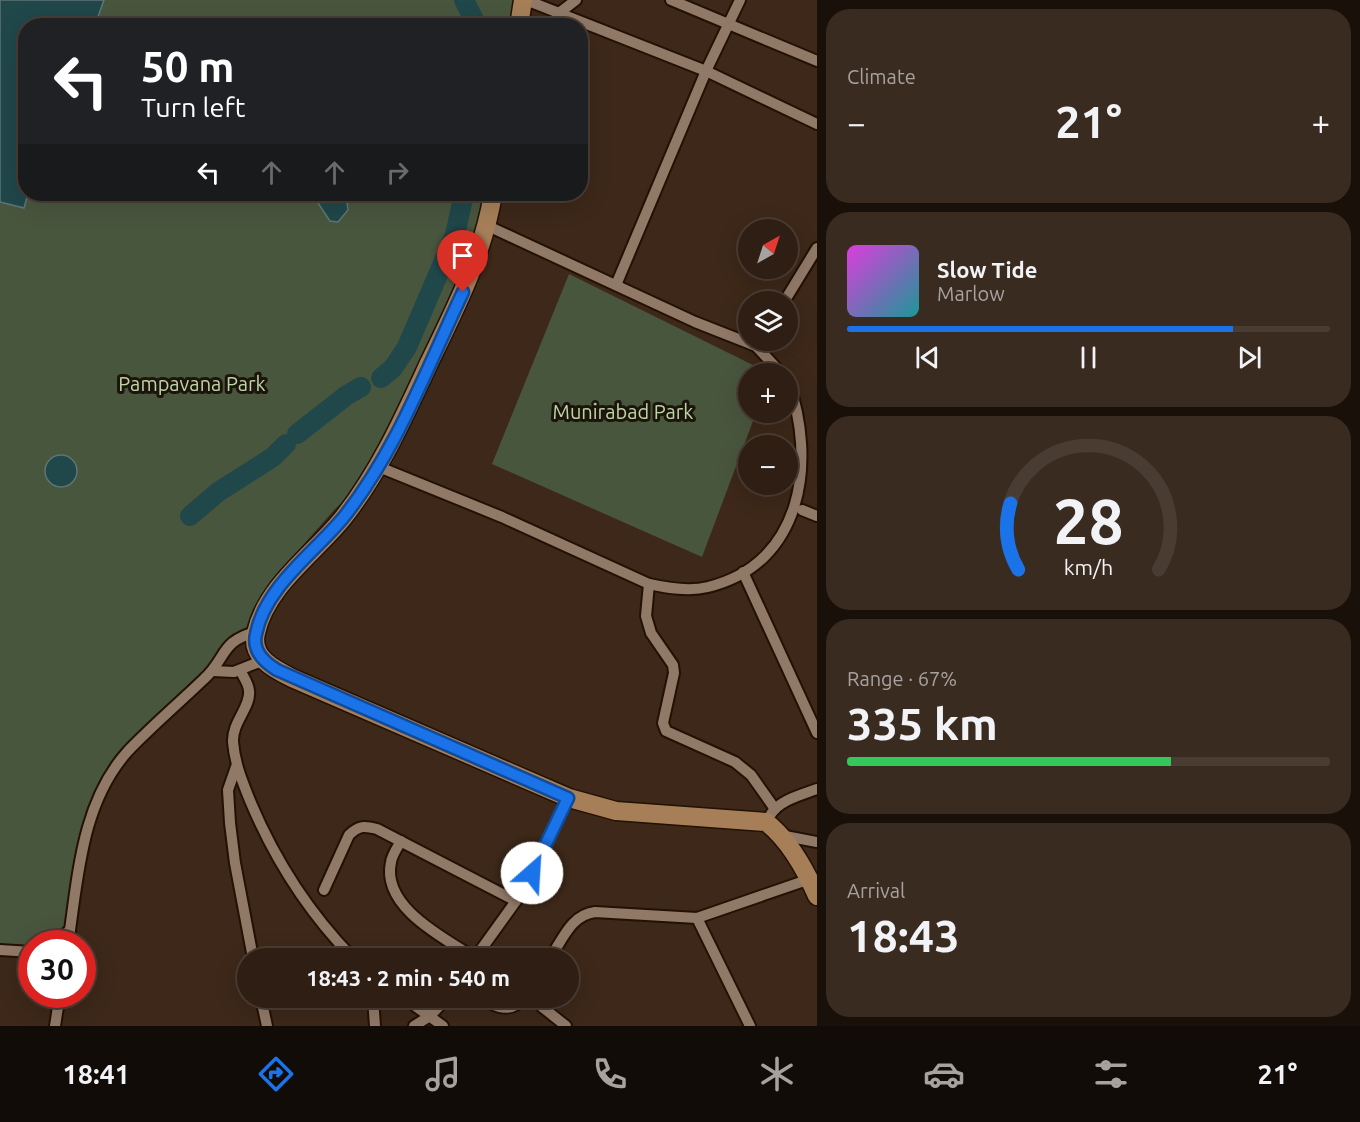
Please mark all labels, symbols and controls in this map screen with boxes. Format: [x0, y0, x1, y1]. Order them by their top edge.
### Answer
icon: left [42, 42, 120, 120]
text: 50 m [141, 43, 235, 90]
text: Climate [847, 65, 916, 88]
text: Turn left [141, 92, 245, 122]
text: 21° [1055, 96, 1122, 147]
text: − [847, 104, 866, 141]
text: + [1311, 104, 1330, 141]
icon: left [192, 156, 225, 189]
icon: ahead [255, 156, 288, 189]
icon: ahead [318, 156, 351, 189]
icon: right [381, 156, 414, 189]
north arrow [738, 219, 798, 279]
map controls [738, 219, 798, 495]
pin [437, 230, 488, 292]
icon: arrive [446, 239, 479, 272]
text: Slow Tide [937, 257, 1037, 282]
text: Marlow [937, 282, 1005, 305]
button: layers [738, 291, 798, 351]
icon: previous [911, 341, 944, 374]
icon: pause [1072, 341, 1105, 374]
icon: next [1233, 341, 1266, 374]
button: + [738, 363, 798, 423]
park label: Pampavana Park [118, 372, 266, 395]
park label: Munirabad Park [553, 400, 693, 423]
button: − [738, 435, 798, 495]
text: 28 [1053, 486, 1124, 556]
text: km/h [1064, 555, 1113, 579]
text: Range · 67% [847, 667, 957, 690]
text: 335 km [847, 698, 998, 749]
position arrow [500, 841, 564, 905]
text: Arrival [847, 879, 905, 902]
text: 18:43 [847, 910, 960, 961]
speed limit sign: 30 [18, 930, 96, 1008]
text: 18:43 · 2 min · 540 m [306, 965, 510, 990]
icon: directions [255, 1053, 297, 1095]
icon: music [422, 1053, 464, 1095]
icon: phone [589, 1053, 631, 1095]
icon: climate [756, 1053, 798, 1095]
icon: car [923, 1053, 965, 1095]
icon: filters [1090, 1053, 1132, 1095]
text: 18:41 [63, 1059, 130, 1089]
text: 21° [1257, 1059, 1297, 1089]

